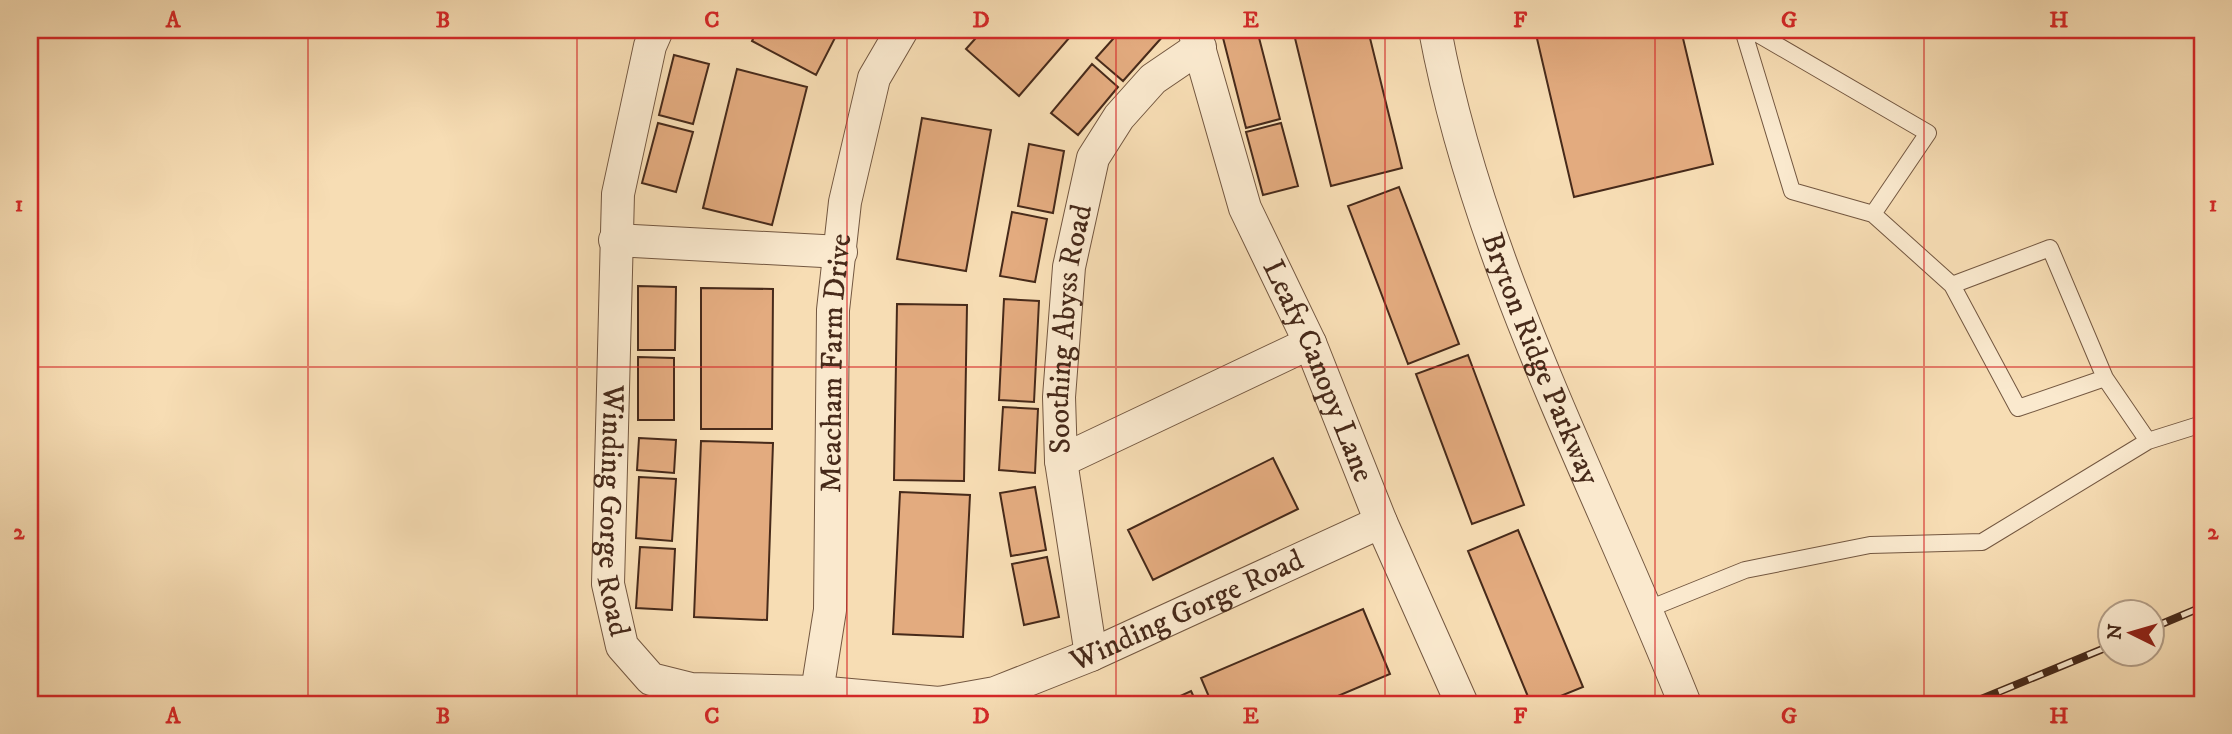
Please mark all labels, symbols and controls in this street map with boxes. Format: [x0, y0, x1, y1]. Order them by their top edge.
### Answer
text: A [165, 6, 182, 35]
text: B [436, 6, 450, 35]
text: C [704, 6, 720, 35]
text: D [972, 6, 990, 35]
text: E [1243, 6, 1259, 35]
text: F [1513, 6, 1528, 35]
text: G [1781, 6, 1797, 35]
text: H [2049, 6, 2069, 35]
text: 1 [15, 190, 23, 219]
text: 1 [2209, 190, 2217, 219]
street label: Soothing Abyss Road [1040, 201, 1101, 454]
street label: Bryton Ridge Parkway [1473, 228, 1608, 491]
street label: Meacham Farm Drive [813, 232, 860, 493]
street label: Leafy Canopy Lane [1254, 254, 1382, 487]
street label: Winding Gorge Road [588, 383, 638, 640]
text: 2 [13, 518, 25, 547]
text: 2 [2207, 518, 2219, 547]
street label: Winding Gorge Road [1064, 542, 1309, 680]
north arrow [2096, 598, 2166, 668]
text: N [2103, 622, 2128, 640]
text: A [165, 702, 182, 731]
text: B [436, 702, 450, 731]
text: C [704, 702, 720, 731]
text: D [972, 702, 990, 731]
text: E [1243, 702, 1259, 731]
text: F [1513, 702, 1528, 731]
text: G [1781, 702, 1797, 731]
text: H [2049, 702, 2069, 731]

